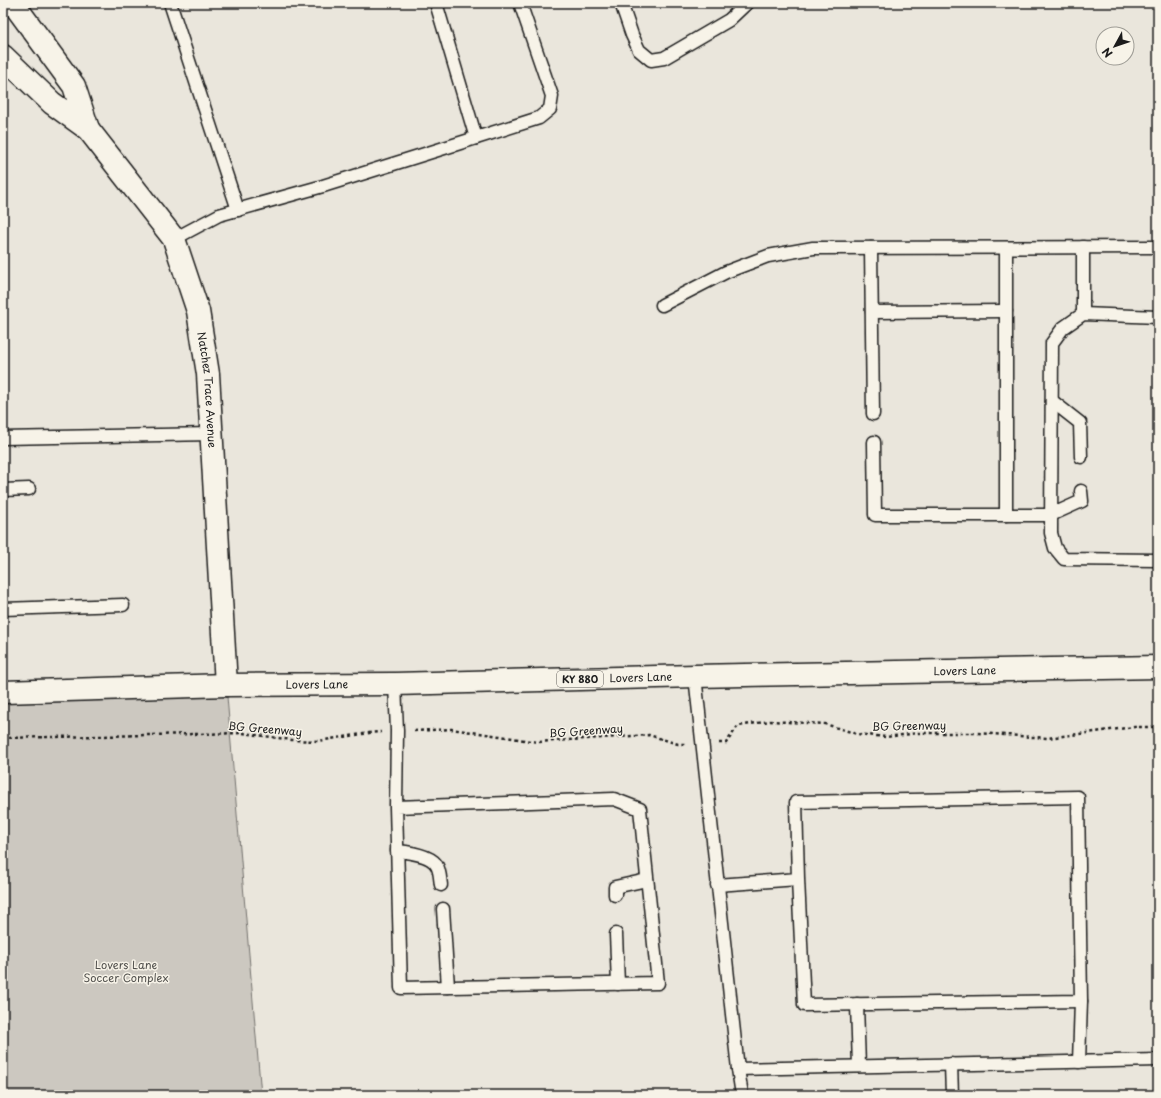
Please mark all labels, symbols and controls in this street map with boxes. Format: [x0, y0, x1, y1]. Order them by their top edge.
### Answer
north arrow [1095, 26, 1135, 66]
text: N [1097, 44, 1116, 62]
street label: Natchez Trace Avenue [193, 330, 221, 449]
street label: Lovers Lane [933, 661, 997, 679]
street label: Lovers Lane [609, 668, 673, 686]
road number: KY 880 [557, 671, 603, 687]
street label: Lovers Lane [286, 675, 349, 693]
street label: BG Greenway [872, 716, 946, 735]
street label: BG Greenway [227, 717, 303, 740]
street label: BG Greenway [548, 719, 624, 742]
park label: Lovers Lane Soccer Complex [83, 956, 169, 986]

